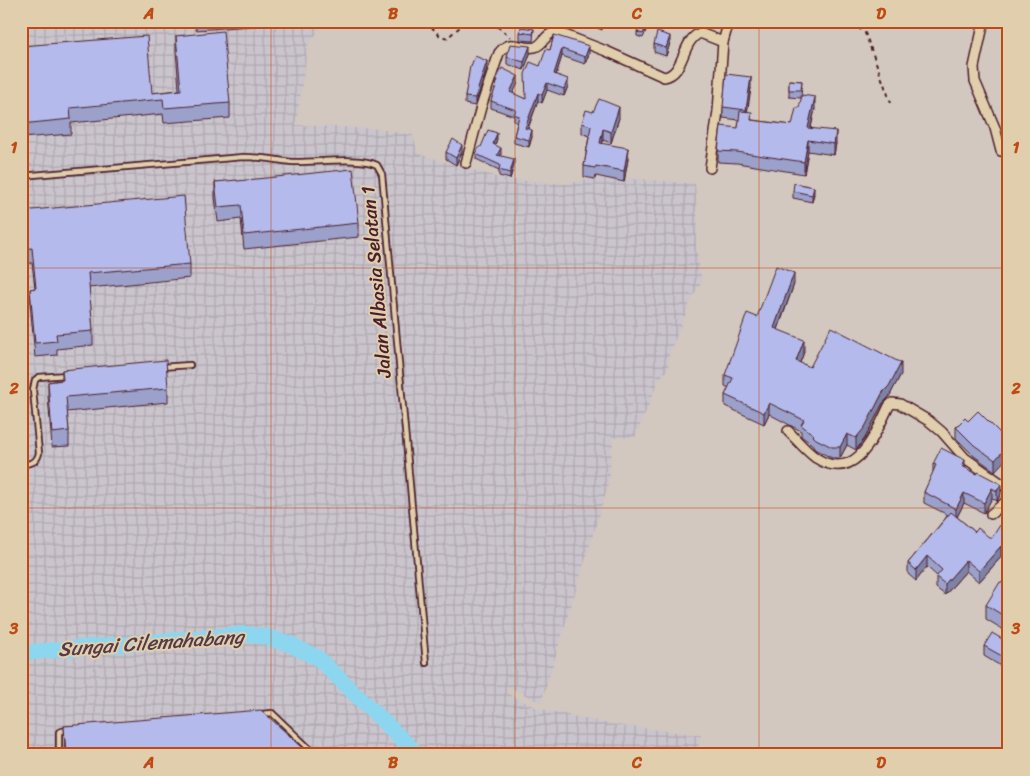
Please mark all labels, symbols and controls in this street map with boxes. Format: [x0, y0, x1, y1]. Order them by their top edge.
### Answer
text: A [143, 0, 154, 28]
text: B [388, 0, 399, 28]
text: C [631, 0, 643, 28]
text: D [876, 0, 886, 28]
text: 1 [11, 133, 18, 162]
text: 1 [1013, 133, 1020, 162]
street label: Jalan Albasia Selatan 1 [351, 185, 401, 380]
text: 2 [8, 374, 19, 403]
text: 2 [1010, 374, 1021, 403]
text: 3 [9, 614, 19, 643]
text: 3 [1011, 614, 1021, 643]
water label: Sungai Cilemahabang [57, 619, 247, 667]
text: A [143, 748, 154, 776]
text: B [388, 748, 399, 776]
text: C [631, 748, 643, 776]
text: D [876, 748, 886, 776]

